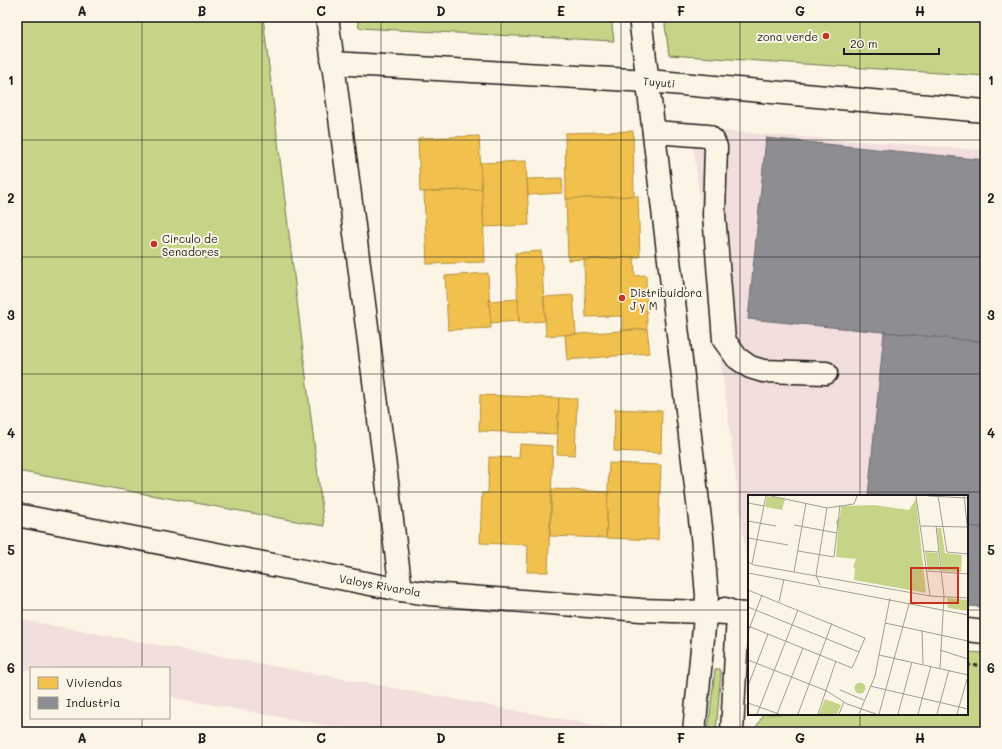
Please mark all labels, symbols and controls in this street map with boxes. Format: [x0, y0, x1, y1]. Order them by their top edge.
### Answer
text: A [77, 2, 87, 19]
text: B [198, 2, 207, 19]
text: C [316, 2, 326, 19]
text: D [436, 2, 446, 19]
text: E [557, 2, 565, 19]
text: F [677, 2, 685, 19]
text: G [795, 2, 805, 19]
text: H [915, 2, 925, 19]
place label: zona verde [757, 29, 818, 44]
scale bar [844, 30, 939, 56]
marker: zona verde [821, 31, 831, 41]
text: 20 m [850, 35, 878, 51]
text: 1 [8, 71, 14, 88]
text: 1 [988, 71, 994, 88]
street label: Tuyuti [642, 73, 676, 91]
text: 2 [7, 189, 15, 206]
text: 2 [987, 189, 995, 206]
place label: Círculo de Senadores [162, 231, 219, 259]
marker: Círculo de Senadores [149, 239, 159, 249]
place label: Distribuidora J y M [630, 285, 702, 313]
marker: Distribuidora J y M [617, 293, 627, 303]
text: 3 [7, 306, 15, 323]
text: 3 [987, 306, 995, 323]
text: 4 [7, 424, 15, 441]
text: 4 [987, 424, 995, 441]
inset map [748, 495, 968, 715]
text: 5 [7, 541, 15, 558]
text: 5 [987, 541, 995, 558]
street label: Valoys Rivarola [338, 570, 422, 600]
text: 6 [7, 659, 15, 676]
text: 6 [987, 659, 995, 676]
legend [30, 667, 170, 719]
text: Viviendas [66, 674, 123, 690]
text: Industria [66, 694, 120, 710]
text: A [77, 729, 87, 746]
text: B [198, 729, 207, 746]
text: C [316, 729, 326, 746]
text: D [436, 729, 446, 746]
text: E [557, 729, 565, 746]
text: F [677, 729, 685, 746]
text: G [795, 729, 805, 746]
text: H [915, 729, 925, 746]

